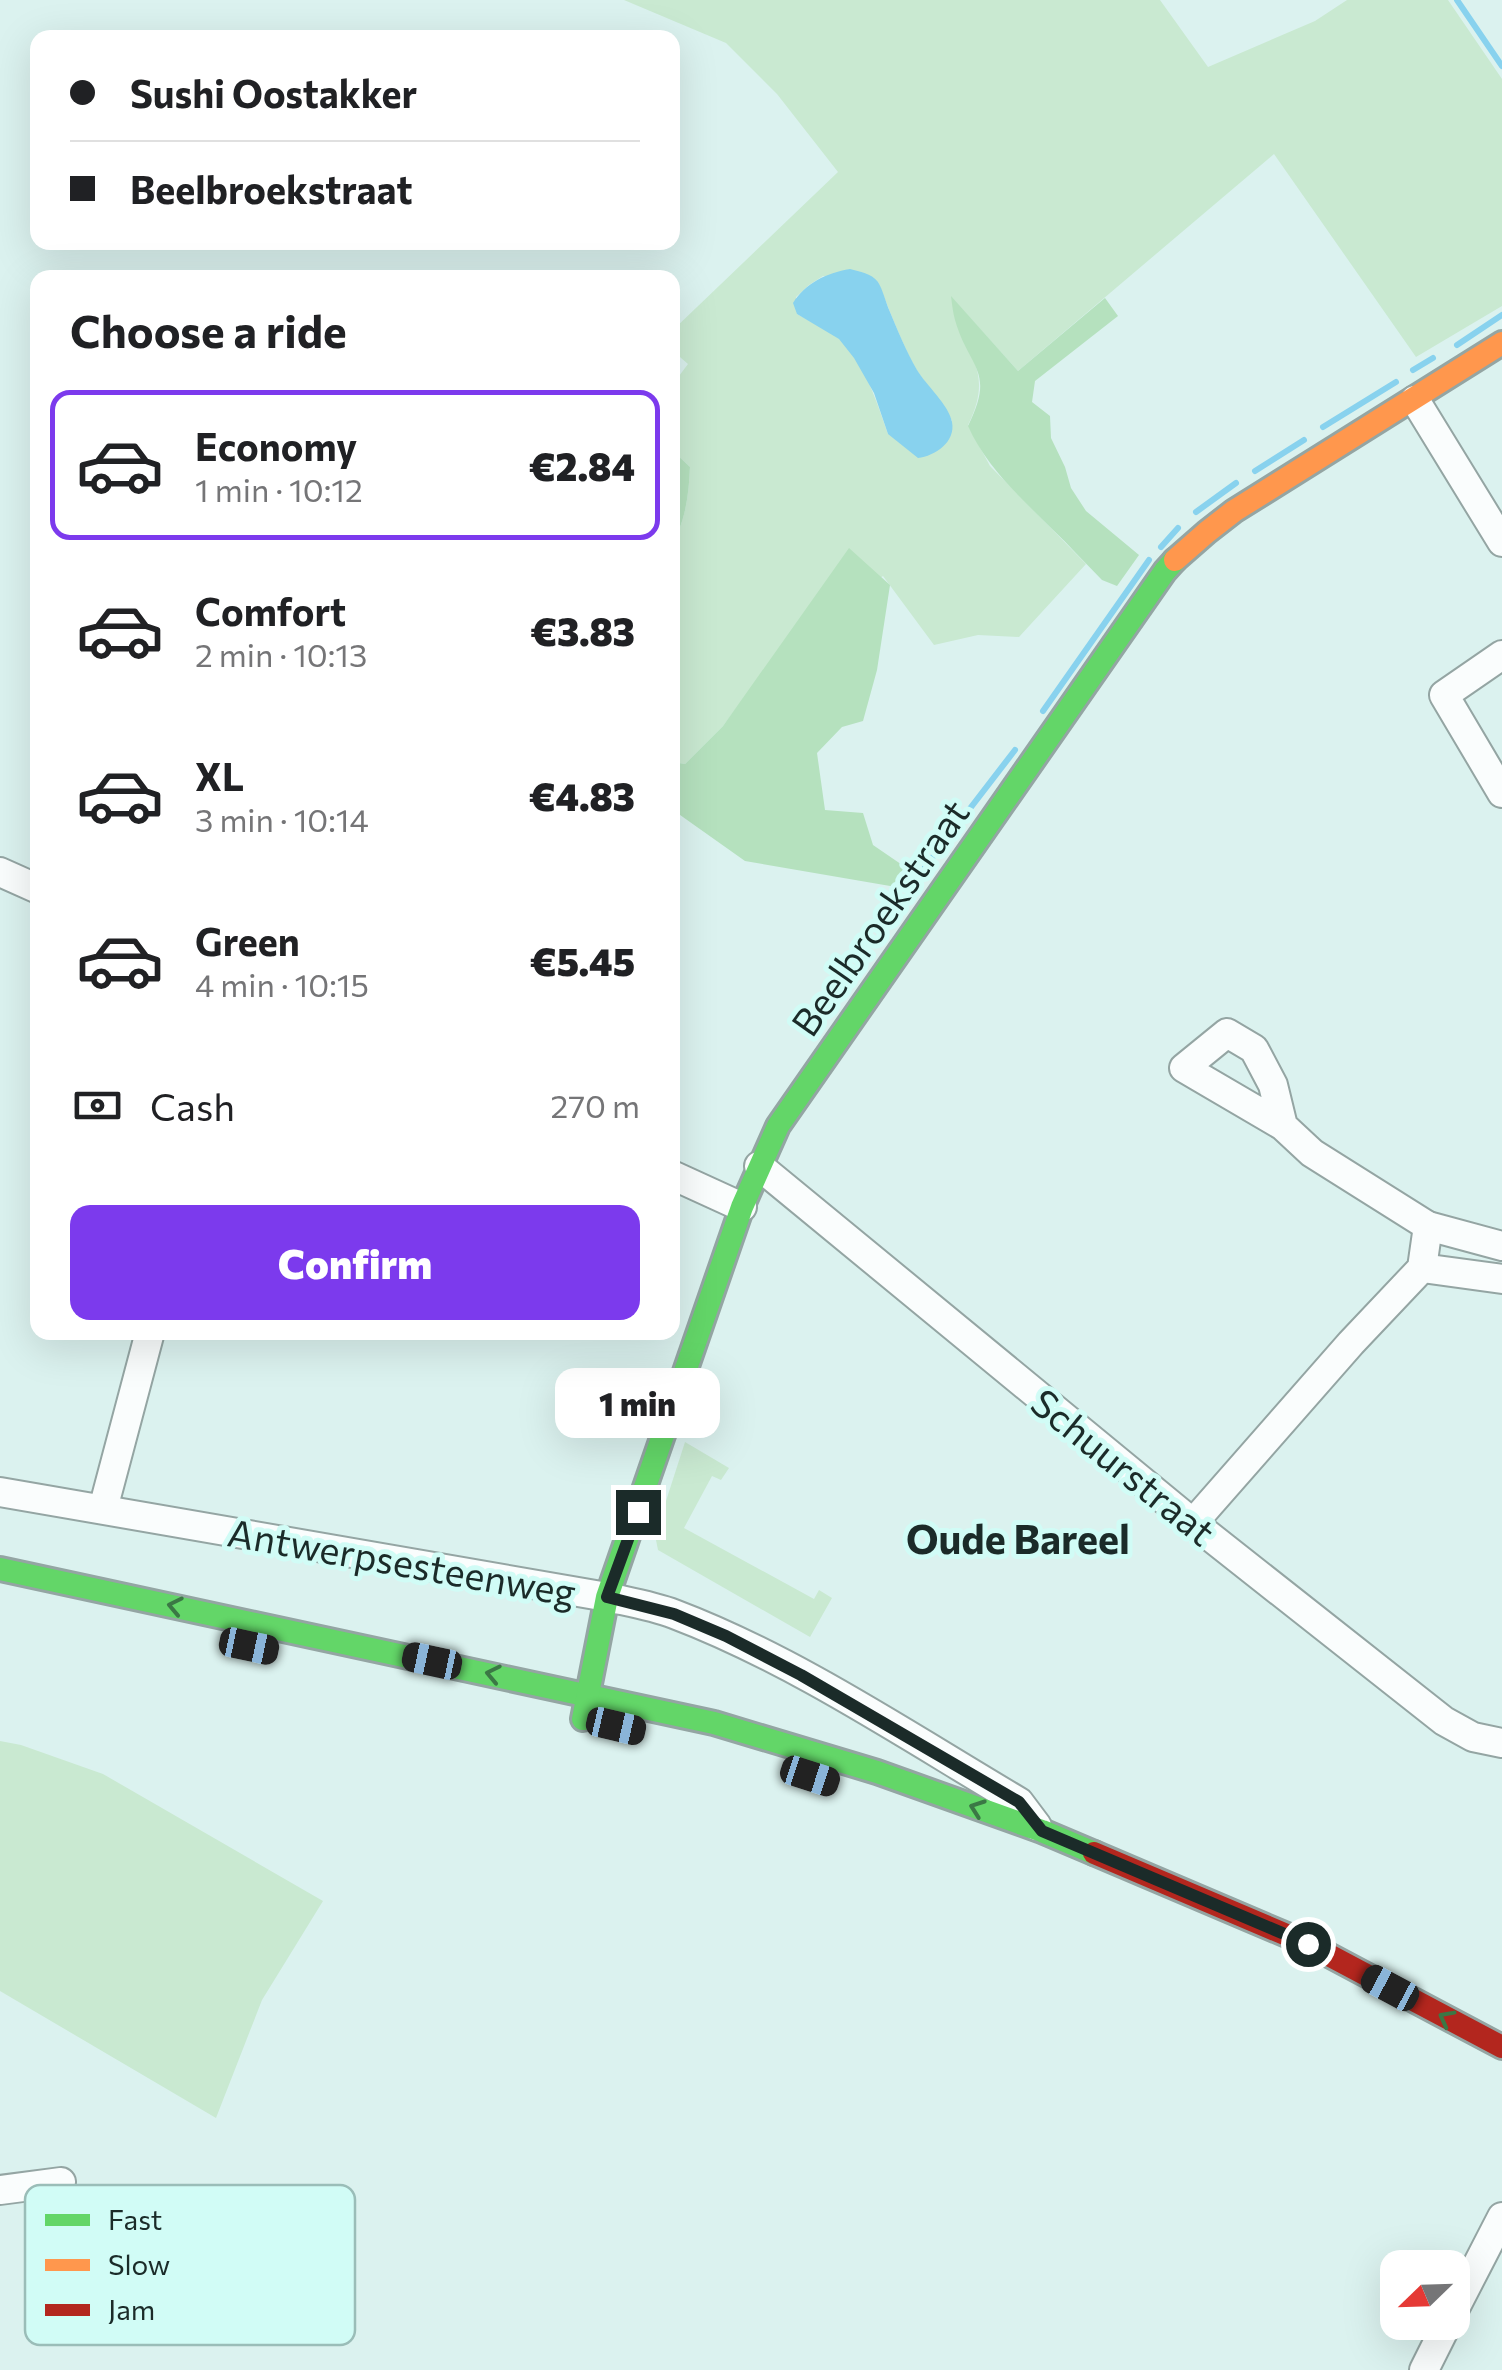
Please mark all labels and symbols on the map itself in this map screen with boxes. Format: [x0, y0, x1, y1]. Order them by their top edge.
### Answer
street label: Beelbroekstraat [780, 790, 978, 1044]
callout: 1 min [556, 1367, 720, 1437]
street label: Schuurstraat [1023, 1378, 1225, 1554]
route end [616, 1490, 661, 1535]
street label: Antwerpsesteenweg [224, 1507, 580, 1615]
district label: Oude Bareel [906, 1513, 1130, 1562]
one-way arrow [167, 1597, 184, 1618]
car [217, 1625, 281, 1667]
car [400, 1640, 464, 1682]
one-way arrow [485, 1664, 502, 1685]
car [583, 1705, 649, 1747]
car [777, 1752, 843, 1800]
one-way arrow [969, 1799, 986, 1820]
route start [1286, 1922, 1331, 1967]
car [1356, 1961, 1424, 2015]
one-way arrow [1439, 2010, 1457, 2030]
legend [25, 2185, 355, 2345]
text: Fast [108, 2202, 162, 2236]
text: Slow [108, 2247, 170, 2281]
north arrow [1380, 2250, 1470, 2340]
text: Jam [108, 2292, 155, 2326]

